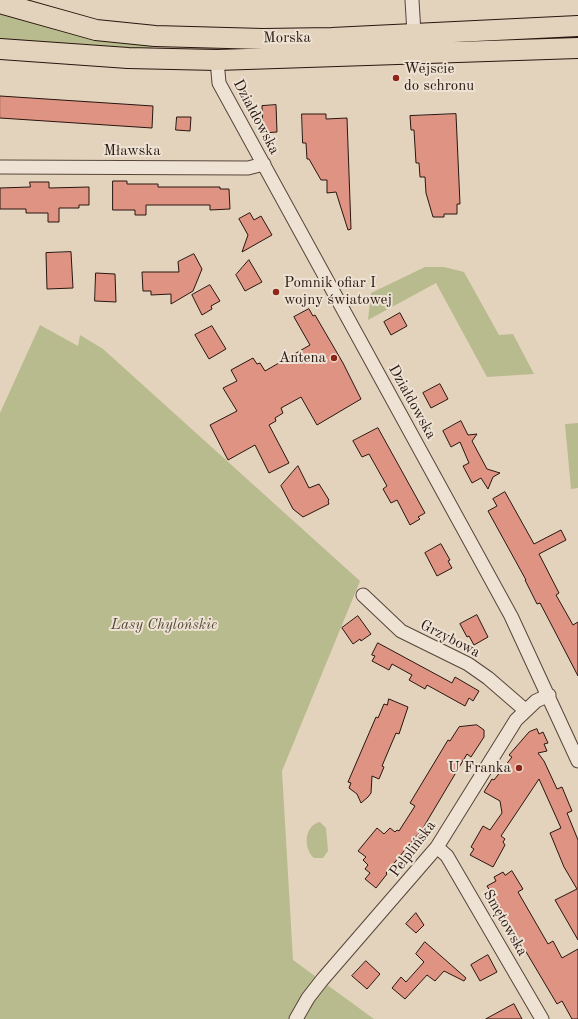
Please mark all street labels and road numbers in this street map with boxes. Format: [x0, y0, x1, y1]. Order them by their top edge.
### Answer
street label: Morska [263, 29, 311, 47]
street label: Działdowska [229, 76, 283, 158]
street label: Mławska [103, 142, 161, 160]
street label: Działdowska [384, 362, 440, 442]
street label: Grzybowa [417, 616, 483, 662]
street label: Pelplińska [386, 817, 440, 881]
street label: Smętowska [479, 886, 531, 960]

